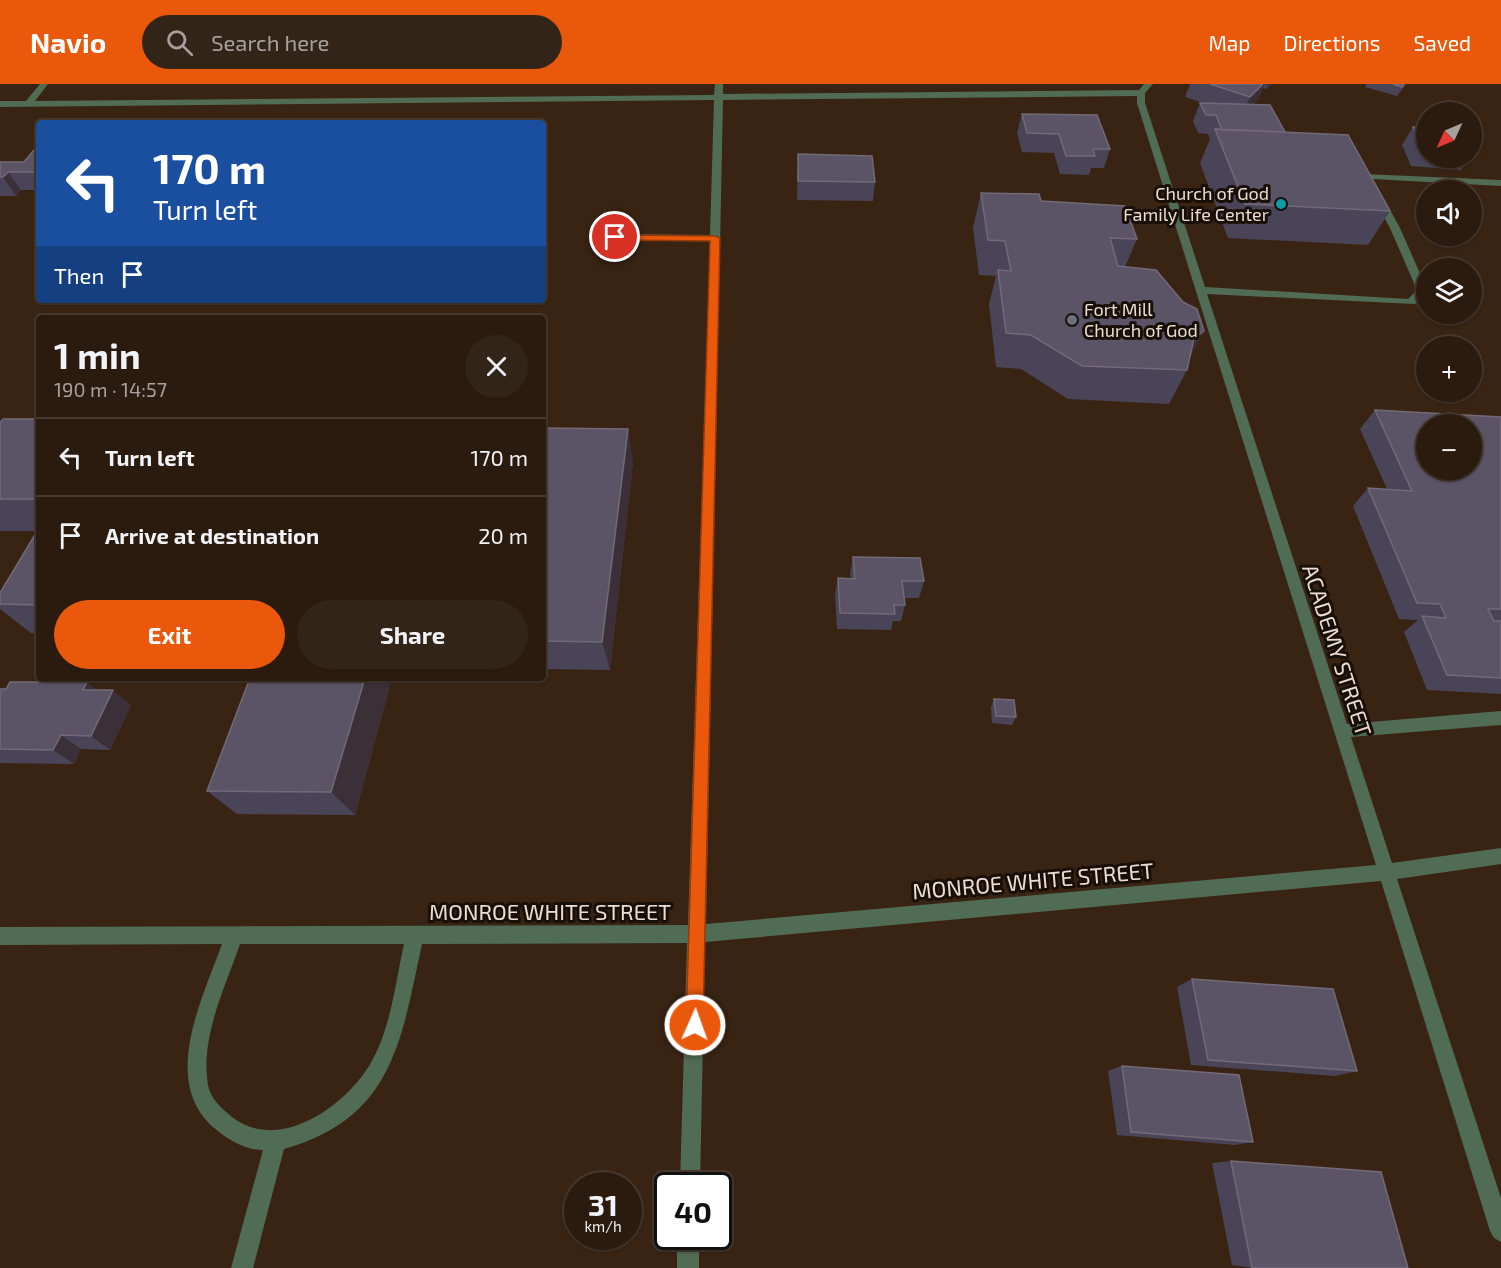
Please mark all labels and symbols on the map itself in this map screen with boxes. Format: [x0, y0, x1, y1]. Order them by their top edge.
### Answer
north arrow [1416, 102, 1482, 168]
place label: Church of God Family Life Center [1123, 182, 1269, 225]
marker: Church of God Family Life Center [1274, 197, 1288, 211]
pin [589, 211, 640, 262]
place label: Fort Mill Church of God [1084, 298, 1198, 341]
marker: Fort Mill Church of God [1065, 313, 1079, 327]
street label: ACADEMY STREET [1298, 561, 1378, 739]
street label: MONROE WHITE STREET [911, 856, 1155, 904]
street label: MONROE WHITE STREET [429, 898, 671, 924]
position arrow [663, 993, 727, 1057]
speed limit sign: 40 [654, 1172, 732, 1250]

